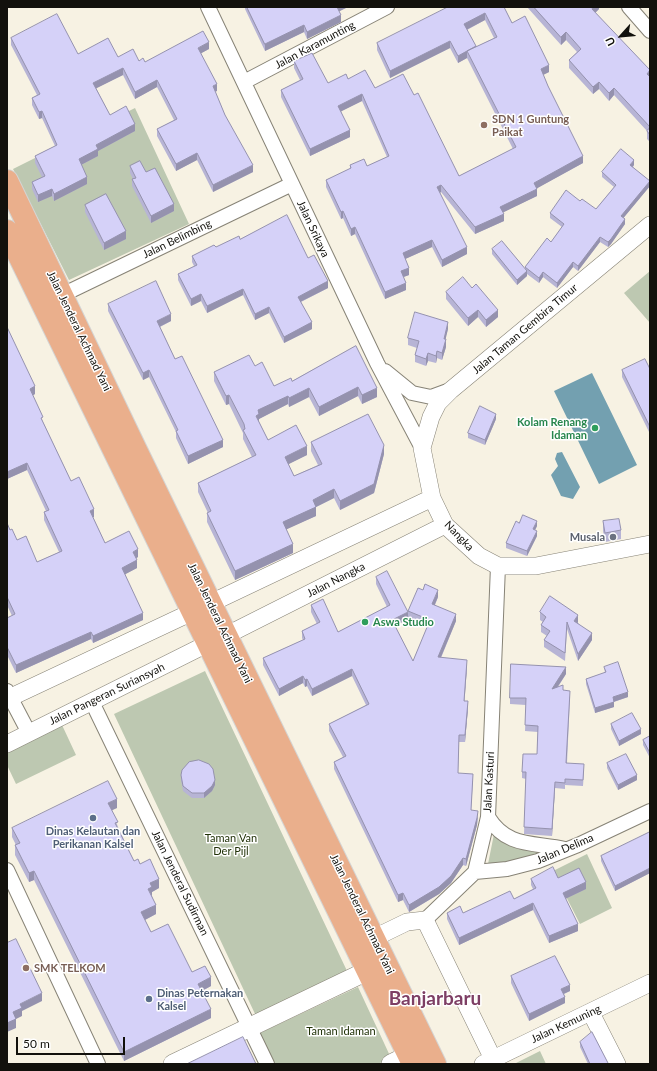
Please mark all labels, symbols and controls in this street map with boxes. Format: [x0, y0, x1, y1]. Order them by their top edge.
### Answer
north arrow [601, 16, 641, 56]
street label: Jalan Karamunting [273, 18, 357, 72]
text: U [602, 35, 618, 48]
place label: SDN 1 Guntung Paikat [492, 112, 569, 138]
marker: SDN 1 Guntung Paikat [479, 120, 489, 130]
street label: Jalan Srikaya [294, 198, 332, 260]
street label: Jalan Belimbing [141, 217, 213, 261]
street label: Jalan Jenderal Achmad Yani [44, 269, 114, 393]
street label: Jalan Taman Gembira Timur [470, 281, 580, 377]
place label: Kolam Renang Idaman [517, 415, 587, 441]
marker: Kolam Renang Idaman [590, 423, 600, 433]
street label: Nangka [442, 518, 476, 554]
place label: Musala [570, 530, 605, 544]
marker: Musala [608, 532, 618, 542]
street label: Jalan Nangka [305, 560, 367, 600]
street label: Jalan Jenderal Achmad Yani [185, 561, 255, 685]
place label: Aswa Studio [373, 615, 434, 629]
marker: Aswa Studio [360, 617, 370, 627]
street label: Jalan Pangeran Suriansyah [47, 660, 167, 728]
street label: Jalan Kasturi [481, 751, 497, 813]
marker: Dinas Kelautan dan Perikanan Kalsel [88, 813, 98, 823]
place label: Dinas Kelautan dan Perikanan Kalsel [46, 824, 140, 850]
street label: Jalan Jenderal Sudirman [149, 828, 211, 938]
park label: Taman Van Der Pijl [205, 831, 257, 857]
street label: Jalan Delima [534, 831, 596, 867]
street label: Jalan Jenderal Achmad Yani [327, 852, 397, 976]
place label: SMK TELKOM [34, 961, 106, 975]
marker: SMK TELKOM [21, 963, 31, 973]
place label: Dinas Peternakan Kalsel [157, 986, 243, 1012]
district label: Banjarbaru [389, 988, 481, 1010]
marker: Dinas Peternakan Kalsel [144, 994, 154, 1004]
street label: Jalan Kemuning [529, 1002, 603, 1046]
park label: Taman Idaman [306, 1024, 376, 1038]
scale bar [18, 1029, 127, 1055]
text: 50 m [23, 1036, 50, 1051]

